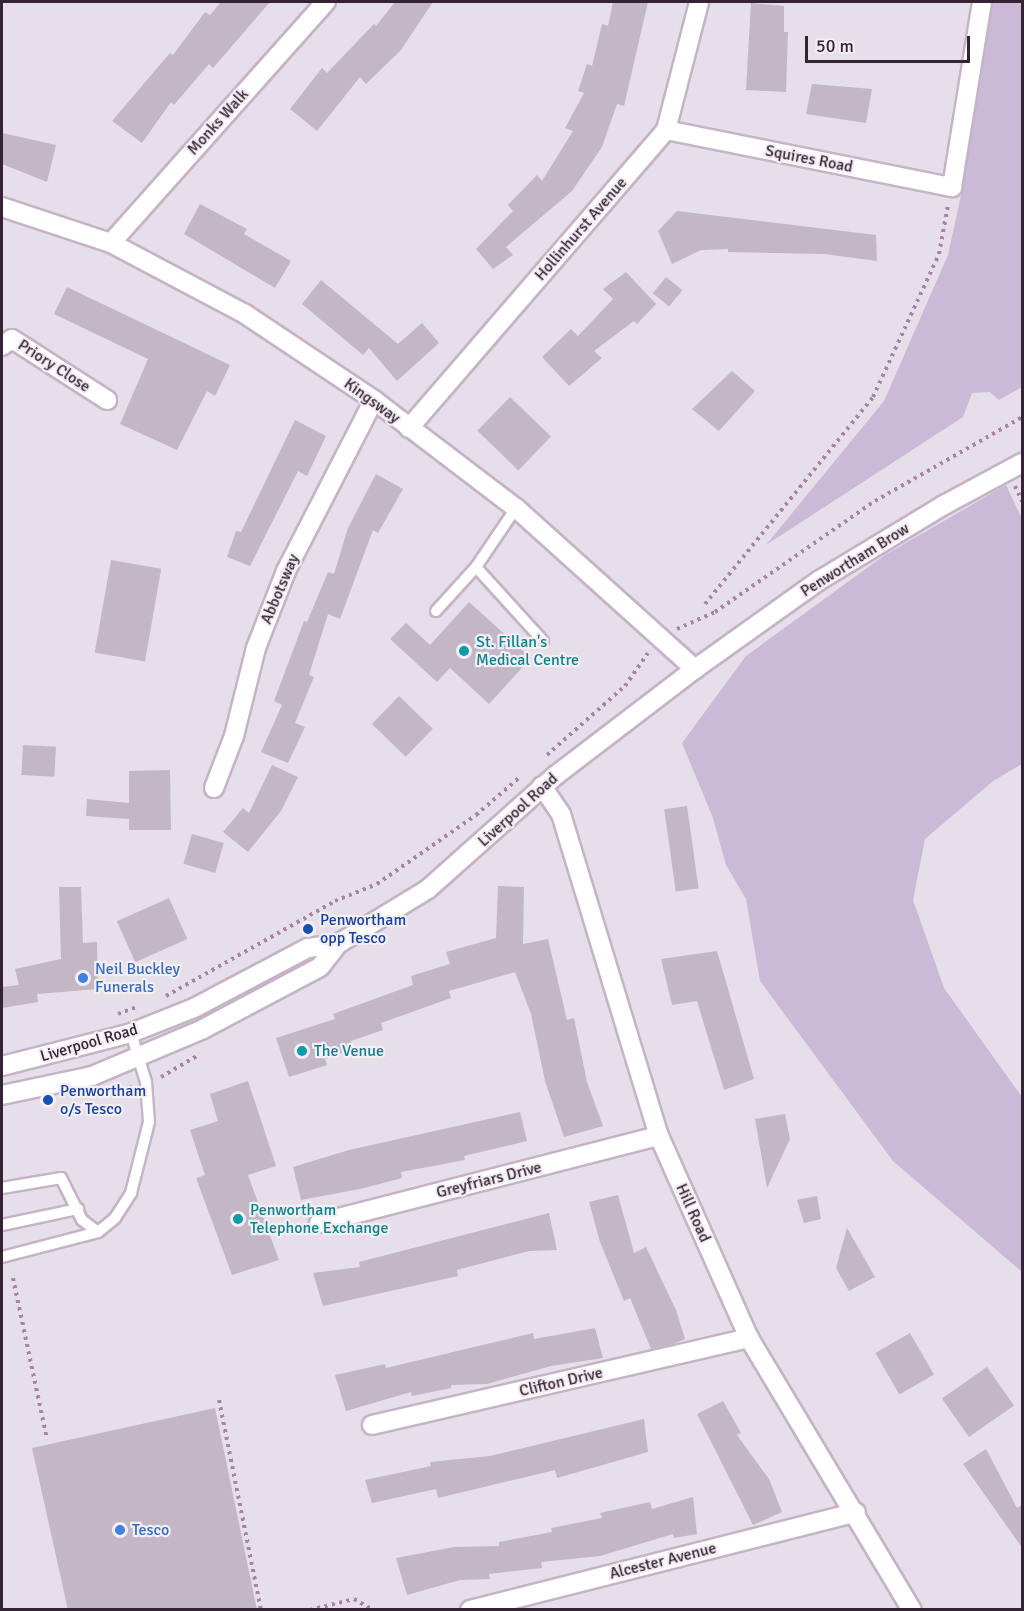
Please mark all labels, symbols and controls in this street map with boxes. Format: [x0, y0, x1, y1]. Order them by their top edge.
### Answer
scale bar [808, 24, 973, 62]
text: 50 m [816, 35, 854, 57]
street label: Monks Walk [183, 85, 253, 159]
street label: Squires Road [764, 141, 854, 177]
street label: Hollinhurst Avenue [531, 173, 631, 285]
street label: Priory Close [14, 335, 94, 397]
street label: Kingsway [340, 374, 404, 428]
street label: Penwortham Brow [797, 519, 913, 601]
street label: Abbotsway [257, 551, 303, 627]
place label: St. Fillan's Medical Centre [476, 632, 579, 670]
marker: St. Fillan's Medical Centre [457, 644, 471, 658]
street label: Liverpool Road [474, 769, 562, 851]
place label: Penwortham opp Tesco [320, 910, 406, 948]
marker: Penwortham opp Tesco [301, 922, 315, 936]
place label: Neil Buckley Funerals [95, 959, 180, 997]
marker: Neil Buckley Funerals [76, 971, 90, 985]
street label: Liverpool Road [38, 1020, 140, 1066]
place label: The Venue [314, 1041, 384, 1061]
marker: The Venue [295, 1044, 309, 1058]
place label: Penwortham o/s Tesco [60, 1081, 146, 1119]
marker: Penwortham o/s Tesco [41, 1093, 55, 1107]
street label: Greyfriars Drive [434, 1158, 544, 1202]
street label: Hill Road [672, 1181, 714, 1245]
place label: Penwortham Telephone Exchange [250, 1200, 389, 1238]
marker: Penwortham Telephone Exchange [231, 1212, 245, 1226]
street label: Clifton Drive [517, 1363, 605, 1401]
place label: Tesco [132, 1520, 169, 1540]
marker: Tesco [113, 1523, 127, 1537]
street label: Alcester Avenue [608, 1538, 718, 1584]

